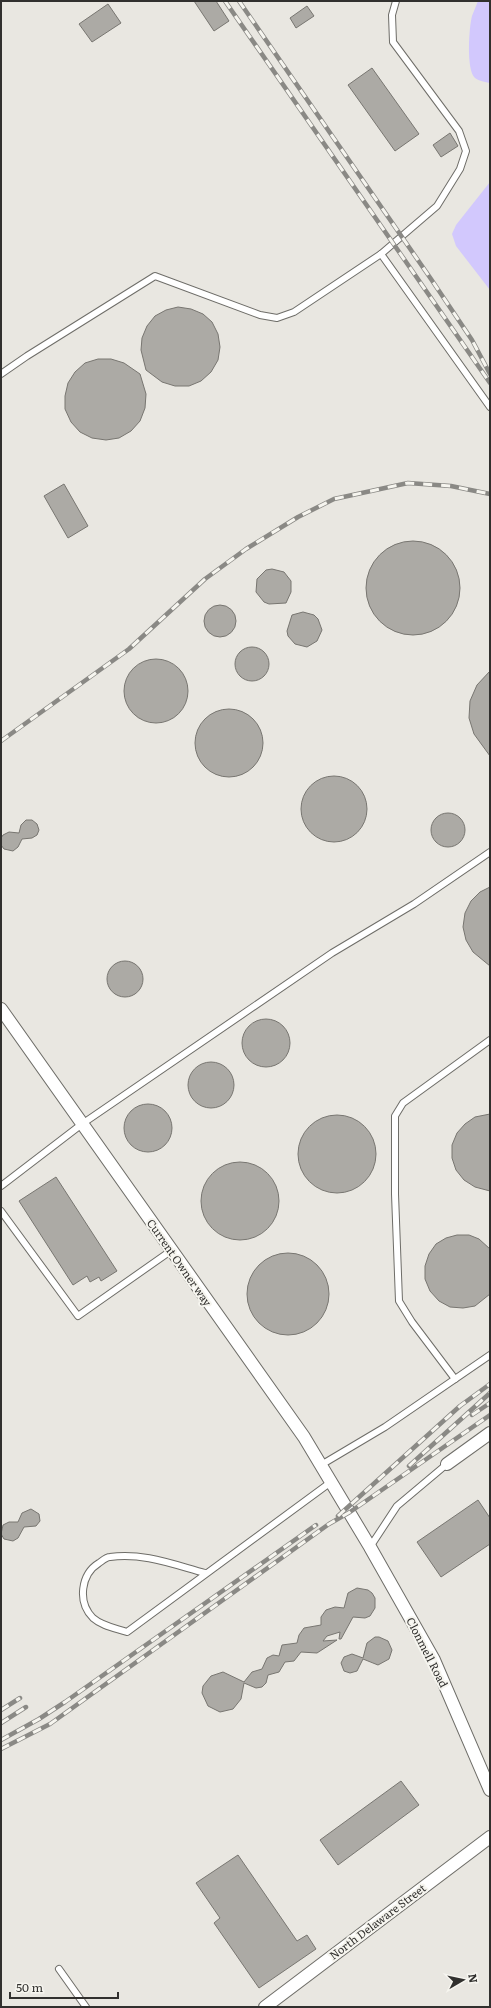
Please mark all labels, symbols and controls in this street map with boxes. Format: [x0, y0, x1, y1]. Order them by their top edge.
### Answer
street label: Current Owner way [144, 1215, 216, 1309]
street label: Clonmell Road [403, 1614, 453, 1690]
street label: North Delaware Street [325, 1879, 429, 1963]
north arrow [443, 1960, 483, 2000]
text: N [465, 1972, 482, 1984]
scale bar [10, 1974, 118, 2000]
text: 50 m [16, 1978, 43, 1996]

